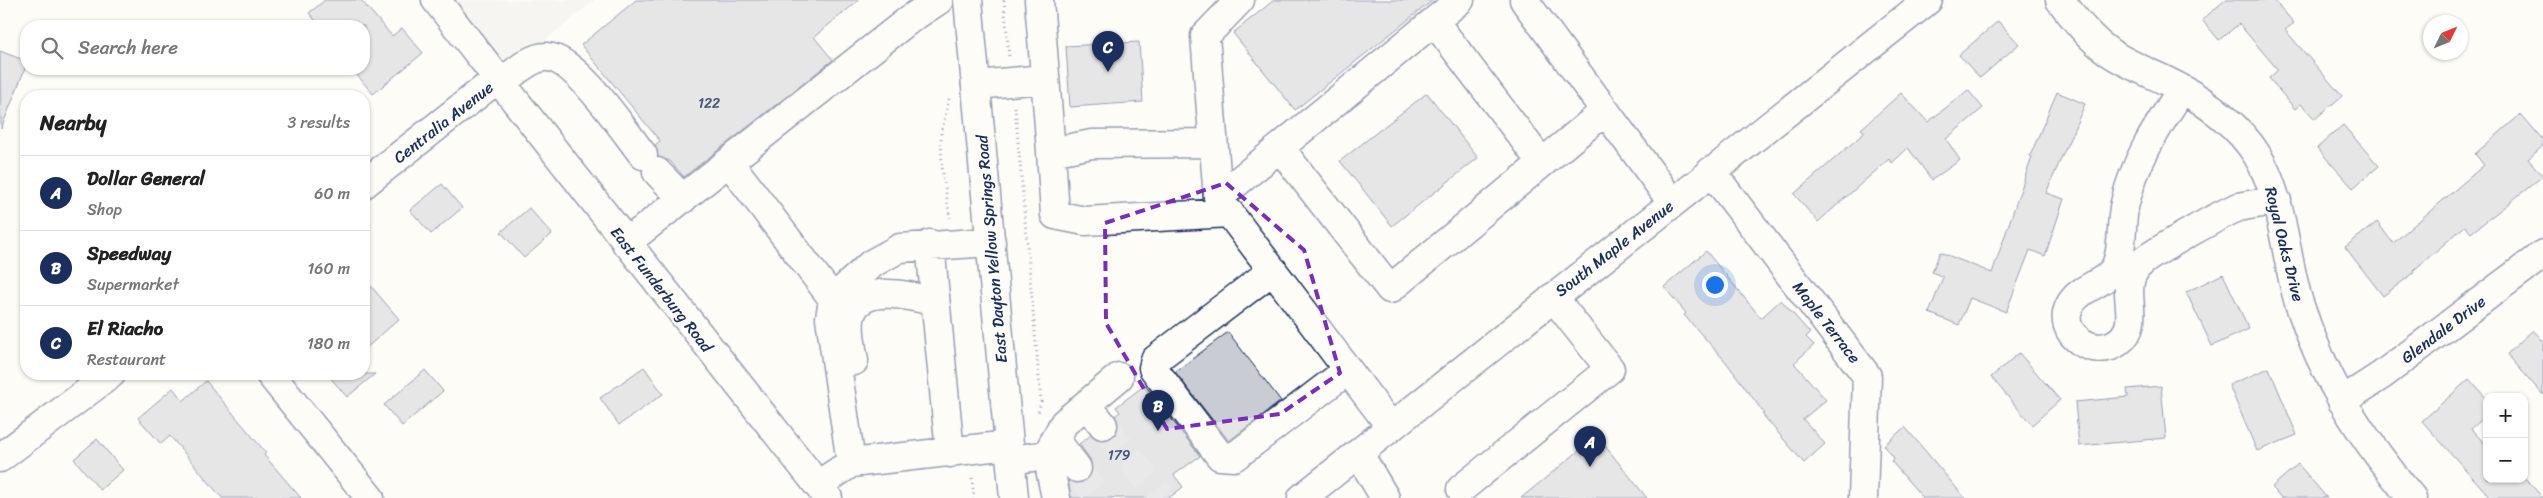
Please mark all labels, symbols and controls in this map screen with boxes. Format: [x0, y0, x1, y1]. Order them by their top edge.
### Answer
north arrow [2423, 15, 2468, 60]
search box [20, 20, 370, 75]
text: Search here [78, 31, 178, 64]
pin: C [1092, 31, 1124, 72]
icon: search [38, 34, 66, 62]
street label: Centralia Avenue [387, 74, 500, 171]
house number: 122 [698, 91, 720, 116]
text: Nearby [40, 104, 106, 142]
text: 3 results [287, 108, 350, 137]
street label: East Dayton Yellow Springs Road [967, 132, 1016, 364]
text: Dollar General [87, 162, 205, 195]
text: A [51, 179, 61, 208]
text: 60 m [314, 179, 350, 208]
street label: Royal Oaks Drive [2256, 184, 2313, 305]
street label: South Maple Avenue [1548, 192, 1680, 304]
text: Shop [87, 195, 122, 224]
street label: East Funderburg Road [603, 220, 722, 360]
text: Speedway [87, 237, 171, 270]
text: B [51, 254, 61, 283]
text: 160 m [307, 254, 350, 283]
text: Supermarket [87, 270, 179, 299]
your location [1702, 272, 1728, 298]
street label: Maple Terrace [1785, 275, 1868, 370]
street label: Glendale Drive [2394, 288, 2492, 371]
text: El Riacho [87, 312, 163, 345]
text: C [51, 329, 61, 358]
text: 180 m [307, 329, 350, 358]
text: Restaurant [87, 345, 166, 374]
pin: B [1142, 390, 1174, 431]
map controls [2483, 393, 2528, 483]
button: + [2483, 393, 2528, 438]
pin: A [1574, 426, 1606, 467]
button: − [2483, 438, 2528, 483]
house number: 179 [1108, 443, 1131, 468]

